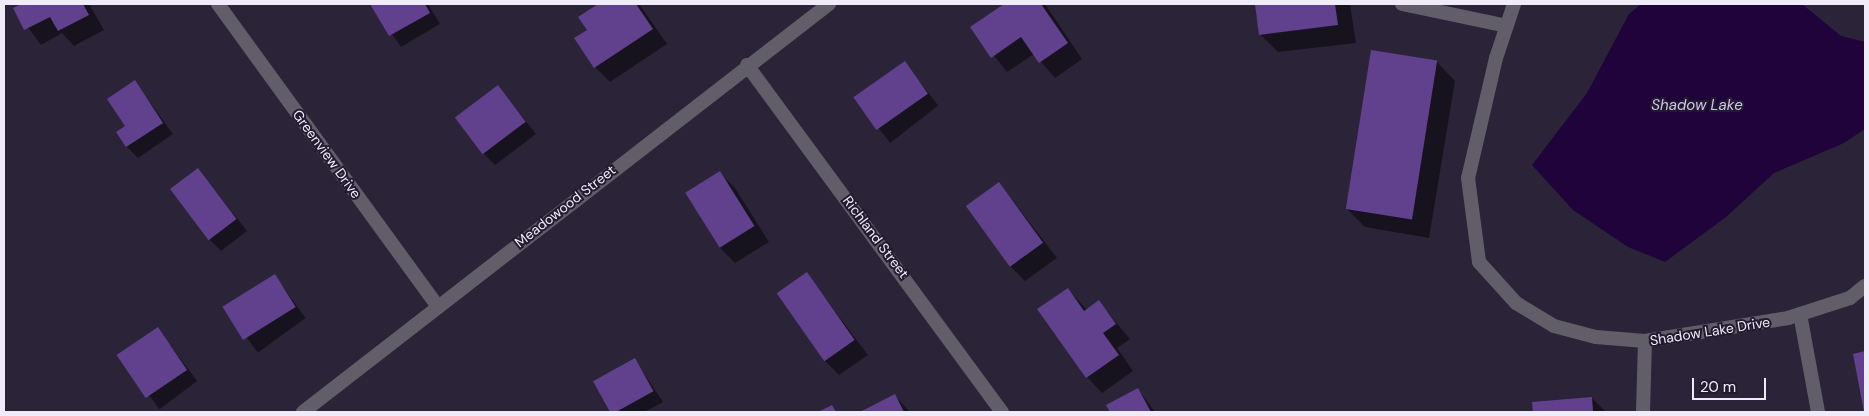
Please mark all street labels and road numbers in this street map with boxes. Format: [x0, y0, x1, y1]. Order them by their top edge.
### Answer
street label: Greenview Drive [289, 106, 365, 202]
street label: Meadowood Street [511, 161, 619, 251]
street label: Richland Street [840, 193, 912, 281]
street label: Shadow Lake Drive [1649, 313, 1771, 349]

